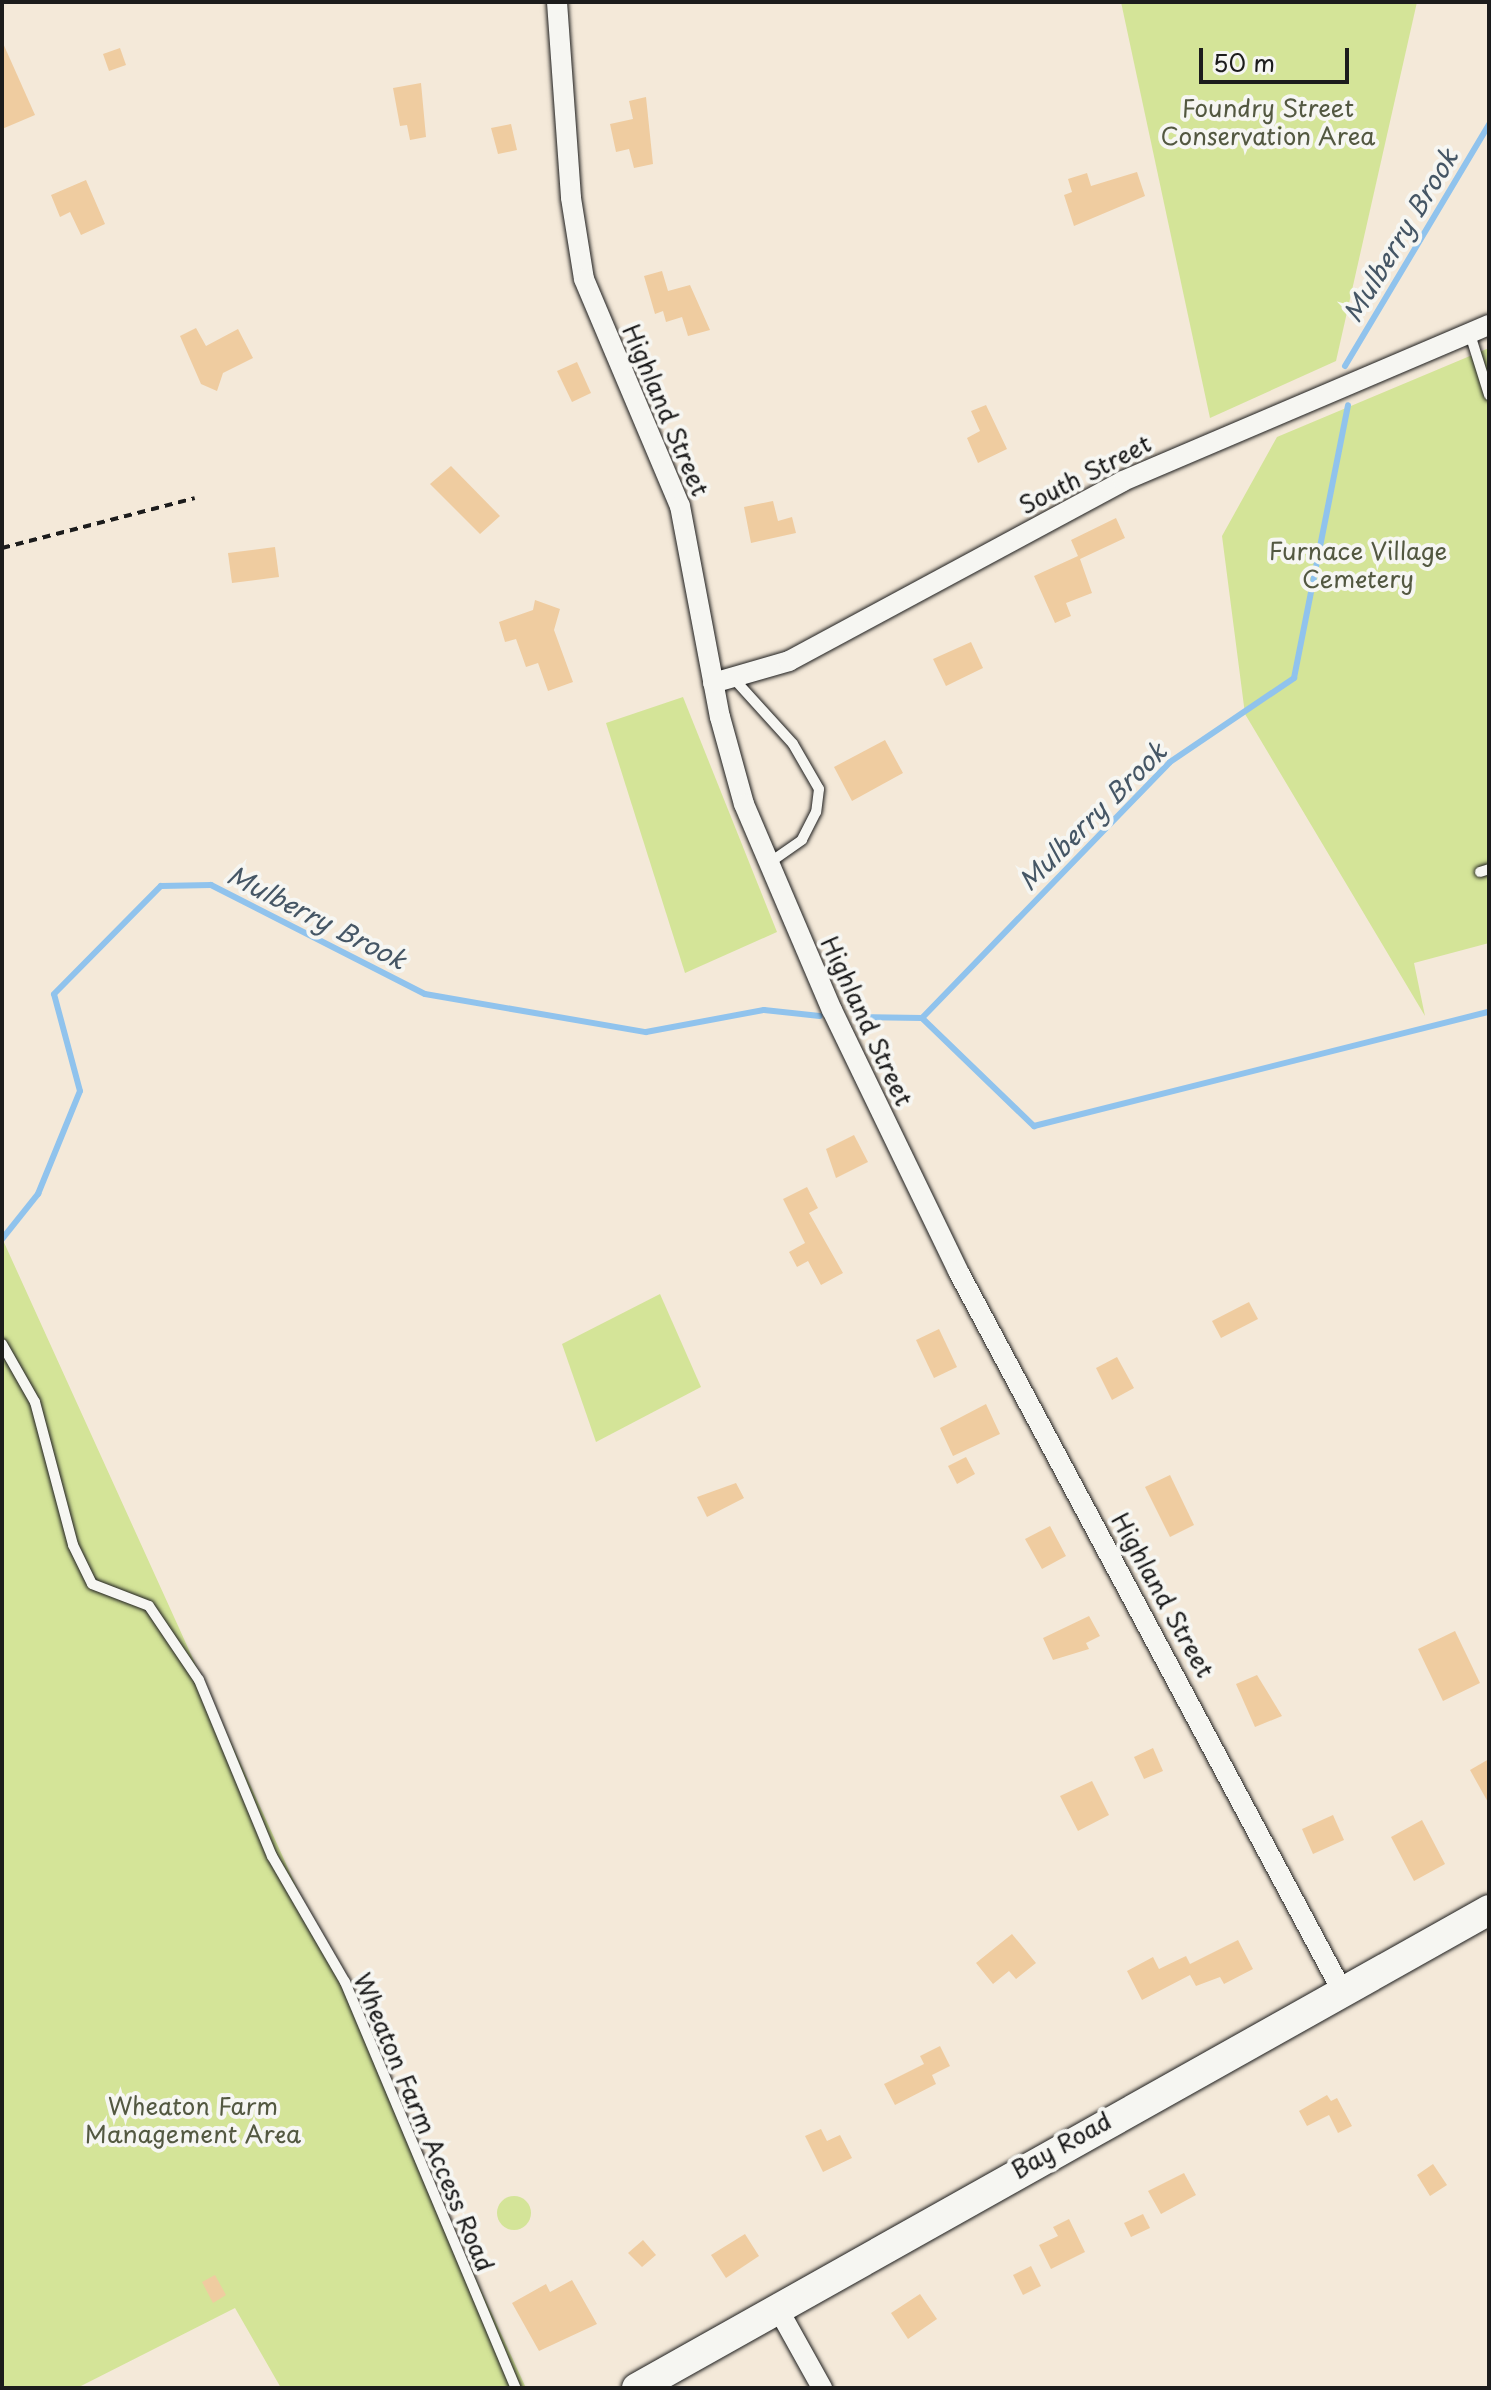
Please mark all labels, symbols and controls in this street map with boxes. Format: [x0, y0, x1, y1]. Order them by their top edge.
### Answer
scale bar [1203, 32, 1353, 82]
text: 50 m [1213, 44, 1275, 80]
park label: Foundry Street Conservation Area [1161, 94, 1375, 150]
water label: Mulberry Brook [1336, 142, 1464, 328]
street label: Highland Street [617, 320, 715, 500]
street label: South Street [1014, 428, 1156, 520]
park label: Furnace Village Cemetery [1269, 537, 1447, 593]
water label: Mulberry Brook [1011, 735, 1173, 897]
water label: Mulberry Brook [222, 858, 412, 976]
street label: Highland Street [815, 932, 919, 1110]
street label: Highland Street [1106, 1508, 1220, 1682]
street label: Wheaton Farm Access Road [348, 1968, 500, 2276]
park label: Wheaton Farm Management Area [84, 2092, 302, 2148]
street label: Bay Road [1006, 2106, 1116, 2184]

